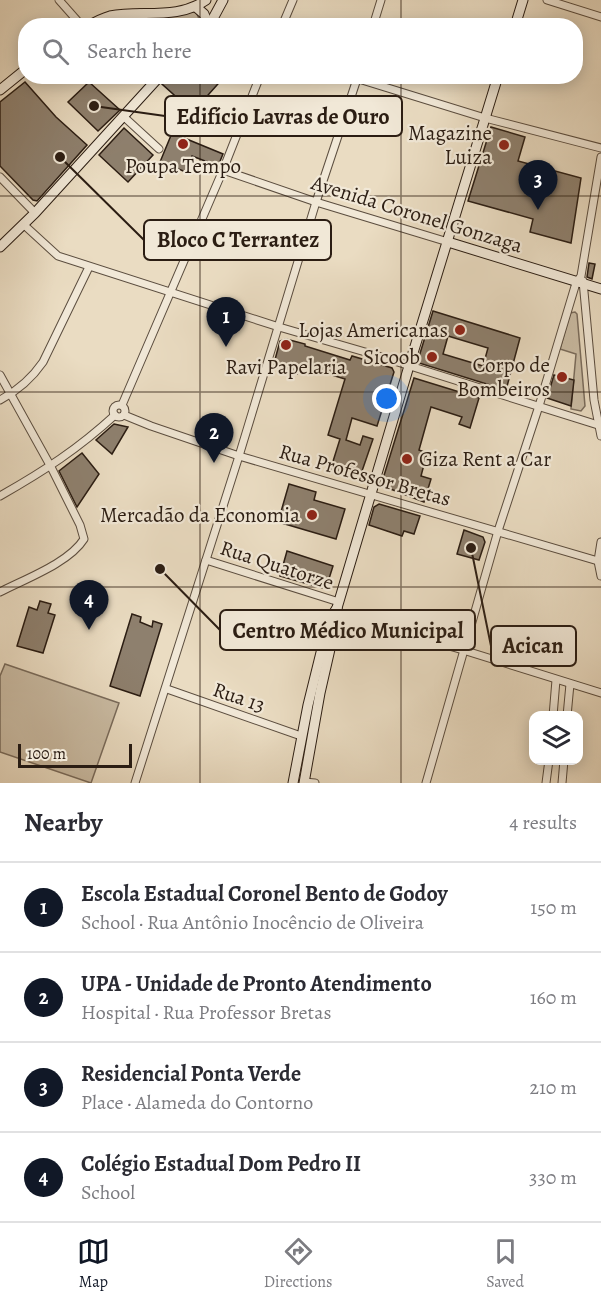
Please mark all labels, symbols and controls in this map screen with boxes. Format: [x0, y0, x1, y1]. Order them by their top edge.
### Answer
search box [18, 18, 583, 84]
icon: search [39, 35, 72, 68]
text: Search here [87, 36, 192, 66]
callout: Edifício Lavras de Ouro [165, 96, 402, 136]
text: Edifício Lavras de Ouro [176, 102, 390, 132]
place label: Magazine Luiza [408, 119, 492, 171]
marker: Poupa Tempo [176, 137, 190, 151]
marker: Magazine Luiza [497, 138, 511, 152]
place label: Poupa Tempo [125, 152, 241, 180]
pin: 3 [518, 160, 558, 210]
street label: Avenida Coronel Gonzaga [307, 168, 526, 260]
callout: Bloco C Terrantez [144, 220, 331, 260]
text: Bloco C Terrantez [157, 225, 319, 255]
pin: 1 [206, 298, 246, 347]
place label: Lojas Americanas [298, 316, 448, 344]
marker: Lojas Americanas [453, 323, 467, 337]
marker: Ravi Papelaria [279, 338, 293, 352]
place label: Sicoob [363, 343, 420, 371]
marker: Sicoob [425, 350, 439, 364]
place label: Corpo de Bombeiros [457, 351, 550, 403]
place label: Ravi Papelaria [225, 353, 347, 381]
marker: Corpo de Bombeiros [555, 370, 569, 384]
your location [372, 384, 401, 413]
pin: 2 [194, 414, 234, 463]
street label: Rua Professor Bretas [276, 437, 454, 513]
place label: Giza Rent a Car [419, 445, 551, 473]
marker: Giza Rent a Car [400, 452, 414, 466]
place label: Mercadão da Economia [100, 501, 300, 529]
marker: Mercadão da Economia [305, 508, 319, 522]
street label: Rua Quatorze [217, 533, 337, 597]
pin: 4 [70, 580, 109, 630]
callout: Centro Médico Municipal [220, 610, 475, 650]
text: Centro Médico Municipal [232, 616, 464, 646]
callout: Acican [491, 626, 576, 666]
text: Acican [501, 631, 564, 661]
street label: Rua 13 [209, 675, 269, 719]
map controls [529, 711, 583, 765]
button: layers [529, 711, 583, 765]
scale bar [18, 741, 132, 768]
text: 100 m [27, 743, 66, 765]
text: Nearby [24, 805, 103, 840]
text: 4 results [509, 809, 577, 836]
text: Escola Estadual Coronel Bento de Godoy [81, 879, 448, 909]
text: 1 [40, 894, 47, 921]
text: 150 m [530, 894, 577, 921]
text: School · Rua Antônio Inocêncio de Oliveira [81, 909, 424, 936]
text: UPA - Unidade de Pronto Atendimento [81, 969, 432, 999]
text: 2 [39, 984, 48, 1011]
text: 160 m [530, 984, 577, 1011]
text: Hospital · Rua Professor Bretas [81, 999, 332, 1026]
text: Residencial Ponta Verde [81, 1059, 301, 1089]
text: 3 [39, 1074, 48, 1101]
text: 210 m [529, 1074, 577, 1101]
text: Place · Alameda do Contorno [81, 1089, 313, 1116]
text: Colégio Estadual Dom Pedro II [81, 1149, 361, 1179]
text: 4 [39, 1164, 48, 1191]
text: 330 m [529, 1164, 577, 1191]
text: School [81, 1179, 135, 1206]
tab: Map [77, 1235, 110, 1293]
tab: Directions [264, 1235, 332, 1293]
tab: Saved [486, 1235, 524, 1293]

